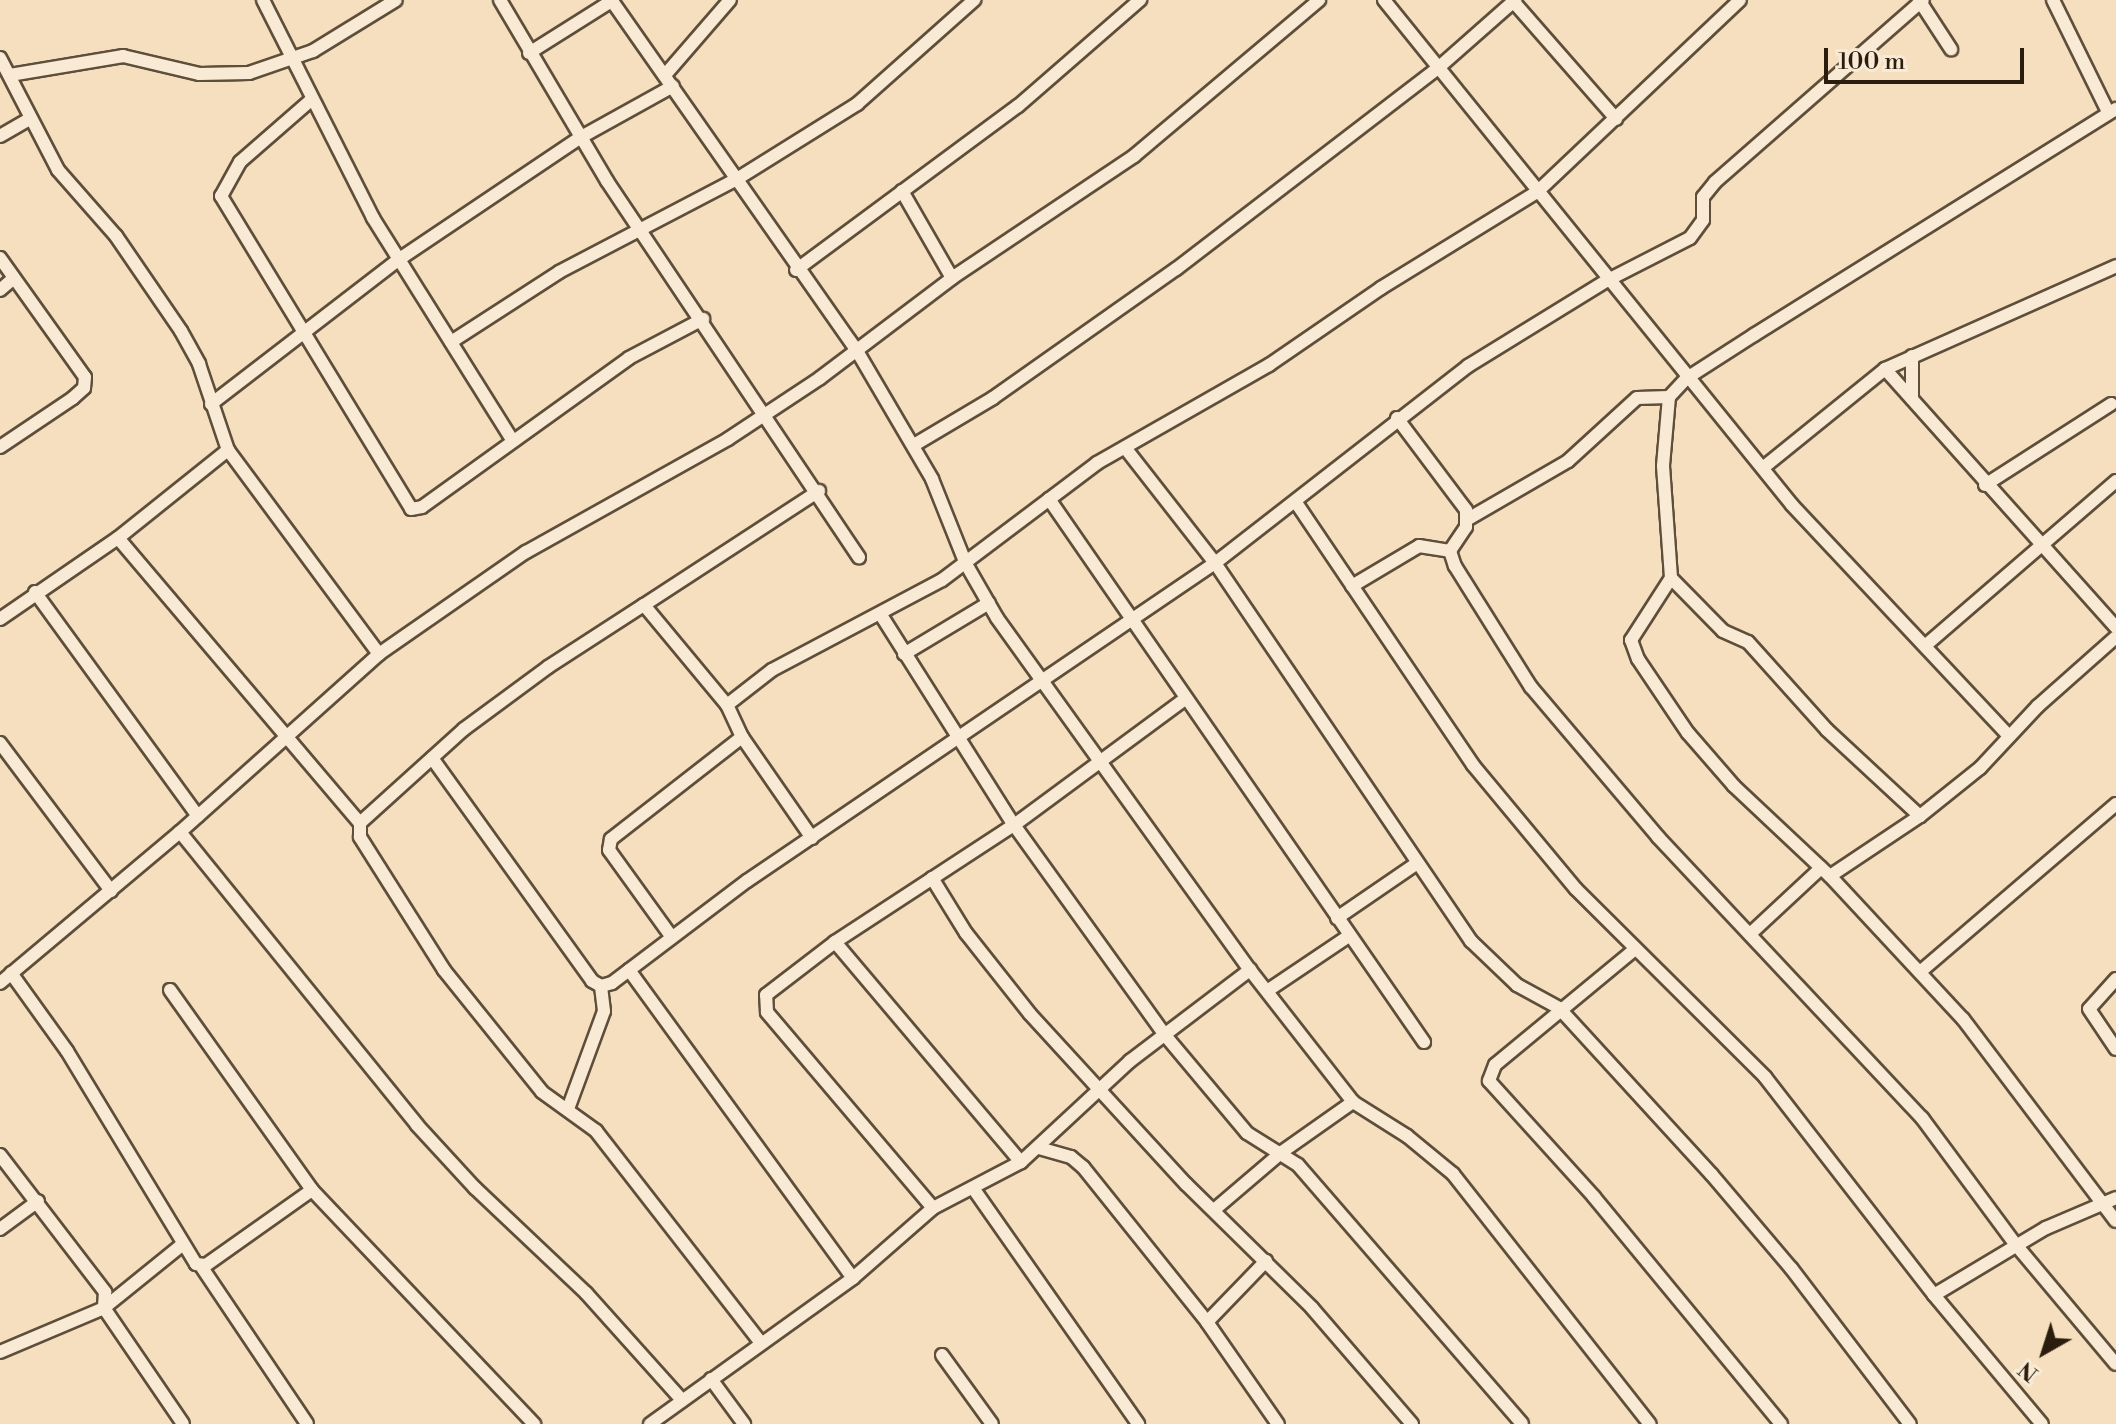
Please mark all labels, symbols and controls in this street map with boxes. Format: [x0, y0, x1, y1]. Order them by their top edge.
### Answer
scale bar [1828, 32, 2028, 82]
text: 100 m [1838, 47, 1905, 77]
north arrow [2004, 1312, 2084, 1392]
text: N [2013, 1355, 2044, 1387]

